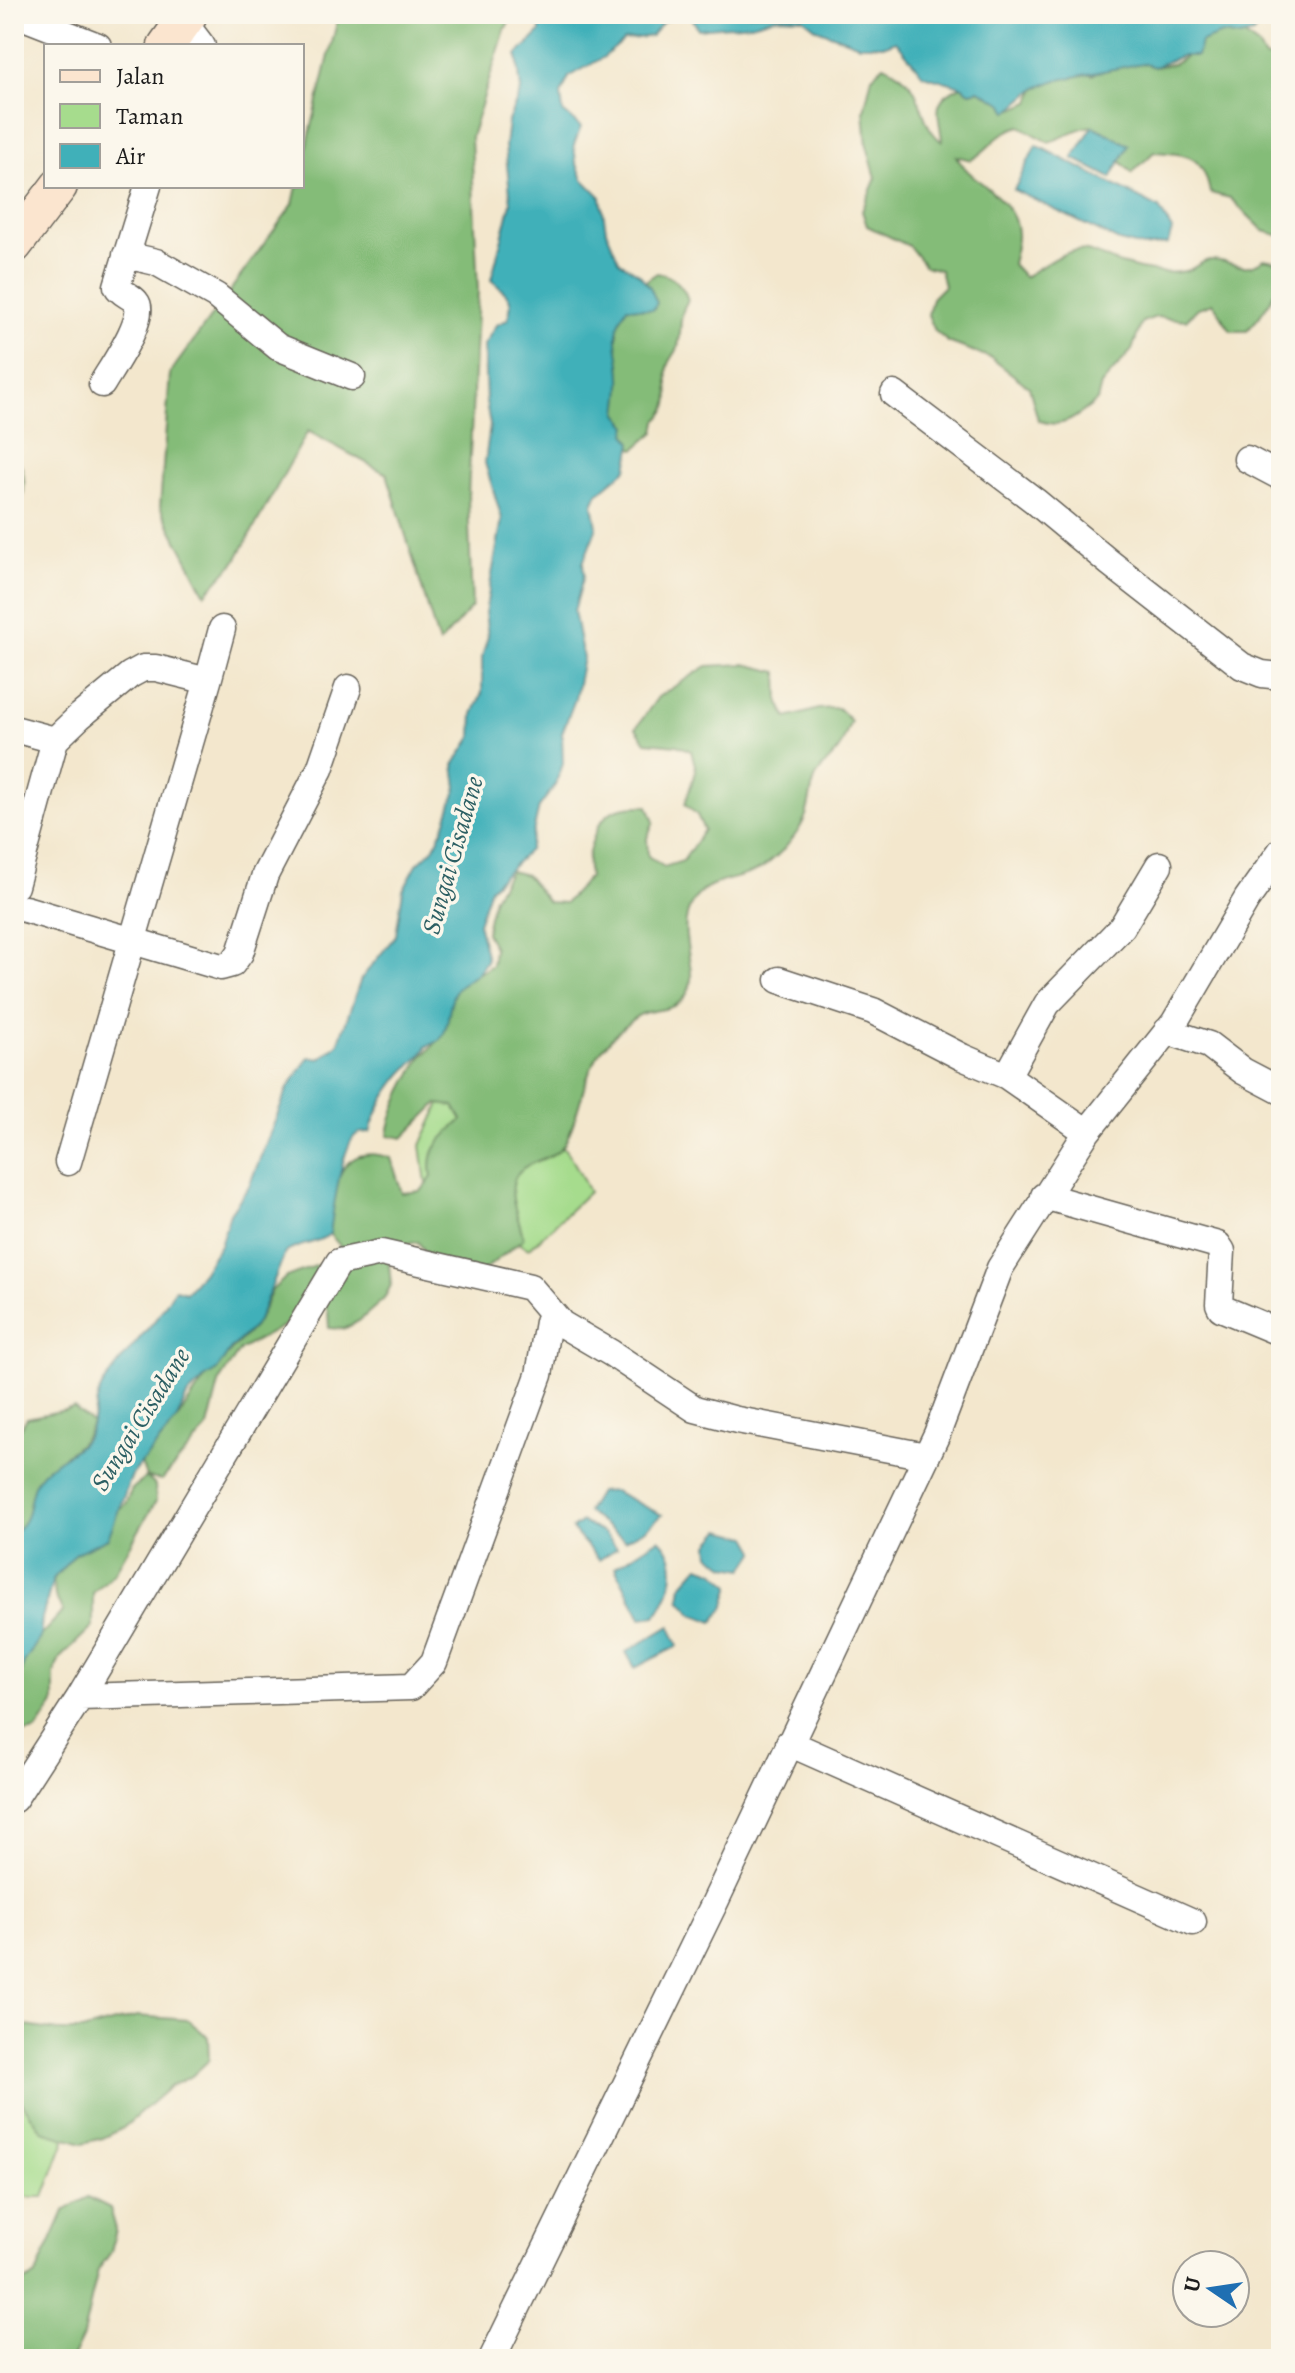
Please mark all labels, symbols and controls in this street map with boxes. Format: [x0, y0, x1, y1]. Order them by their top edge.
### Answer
legend [44, 44, 304, 188]
text: Jalan [116, 60, 165, 92]
text: Taman [116, 100, 183, 132]
text: Air [115, 140, 146, 172]
water label: Sungai Cisadane [413, 772, 492, 938]
water label: Sungai Cisadane [83, 1341, 198, 1497]
north arrow [1171, 2249, 1251, 2329]
text: U [1176, 2274, 1209, 2295]

